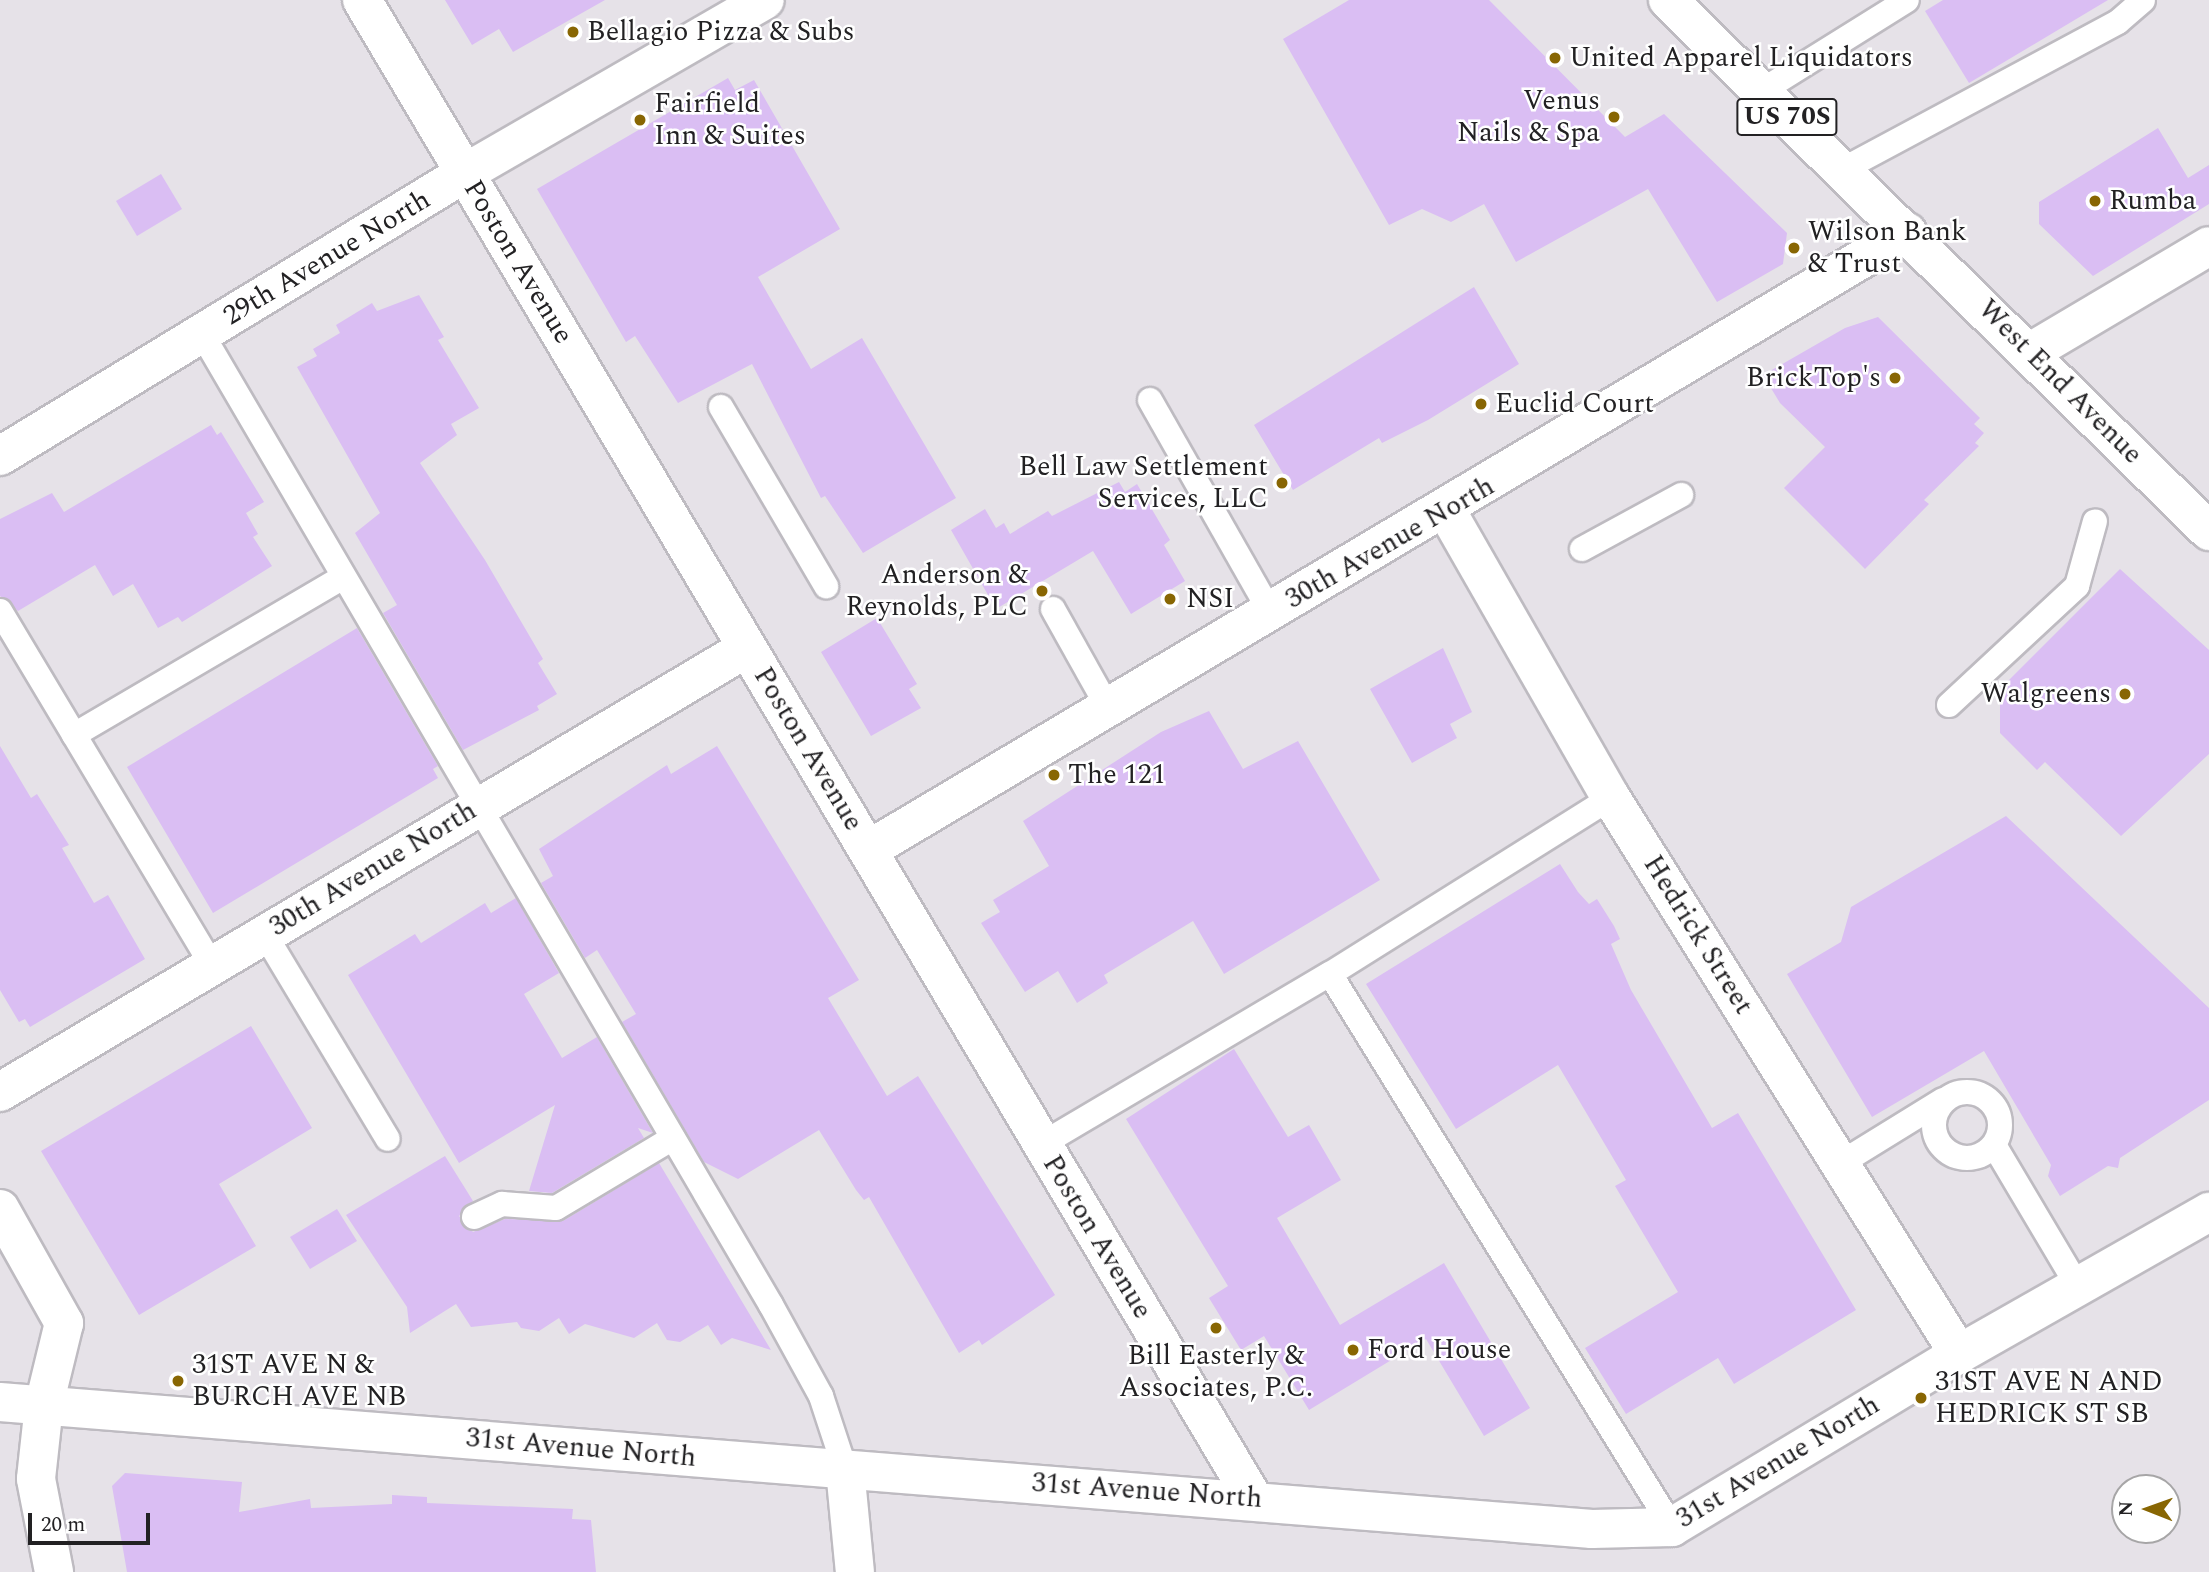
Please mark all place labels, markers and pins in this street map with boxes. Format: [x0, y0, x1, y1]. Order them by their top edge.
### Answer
place label: Bellagio Pizza & Subs [587, 15, 855, 49]
marker: Bellagio Pizza & Subs [565, 24, 581, 40]
place label: United Apparel Liquidators [1569, 41, 1913, 75]
marker: United Apparel Liquidators [1547, 50, 1563, 66]
place label: Venus Nails & Spa [1457, 84, 1600, 150]
place label: Fairfield Inn & Suites [654, 87, 806, 153]
marker: Venus Nails & Spa [1606, 109, 1622, 125]
marker: Fairfield Inn & Suites [632, 112, 648, 128]
place label: Rumba [2109, 184, 2197, 218]
marker: Rumba [2087, 193, 2103, 209]
place label: Wilson Bank & Trust [1808, 215, 1967, 281]
marker: Wilson Bank & Trust [1786, 240, 1802, 256]
place label: BrickTop's [1746, 361, 1881, 395]
marker: BrickTop's [1887, 370, 1903, 386]
place label: Euclid Court [1495, 387, 1654, 421]
marker: Euclid Court [1473, 396, 1489, 412]
place label: Bell Law Settlement Services, LLC [1018, 450, 1268, 516]
marker: Bell Law Settlement Services, LLC [1274, 475, 1290, 491]
place label: Anderson & Reynolds, PLC [845, 558, 1028, 624]
place label: NSI [1186, 582, 1234, 616]
marker: Anderson & Reynolds, PLC [1034, 583, 1050, 599]
marker: NSI [1160, 589, 1180, 609]
place label: Walgreens [1981, 677, 2111, 711]
marker: Walgreens [2117, 686, 2133, 702]
place label: The 121 [1068, 758, 1166, 792]
marker: The 121 [1046, 767, 1062, 783]
marker: Bill Easterly & Associates, P.C. [1208, 1320, 1224, 1336]
place label: Ford House [1367, 1333, 1511, 1367]
place label: Bill Easterly & Associates, P.C. [1119, 1339, 1313, 1405]
marker: Ford House [1345, 1342, 1361, 1358]
place label: 31ST AVE N & BURCH AVE NB [192, 1348, 406, 1414]
place label: 31ST AVE N AND HEDRICK ST SB [1935, 1365, 2163, 1431]
marker: 31ST AVE N & BURCH AVE NB [170, 1373, 186, 1389]
marker: 31ST AVE N AND HEDRICK ST SB [1913, 1390, 1929, 1406]

